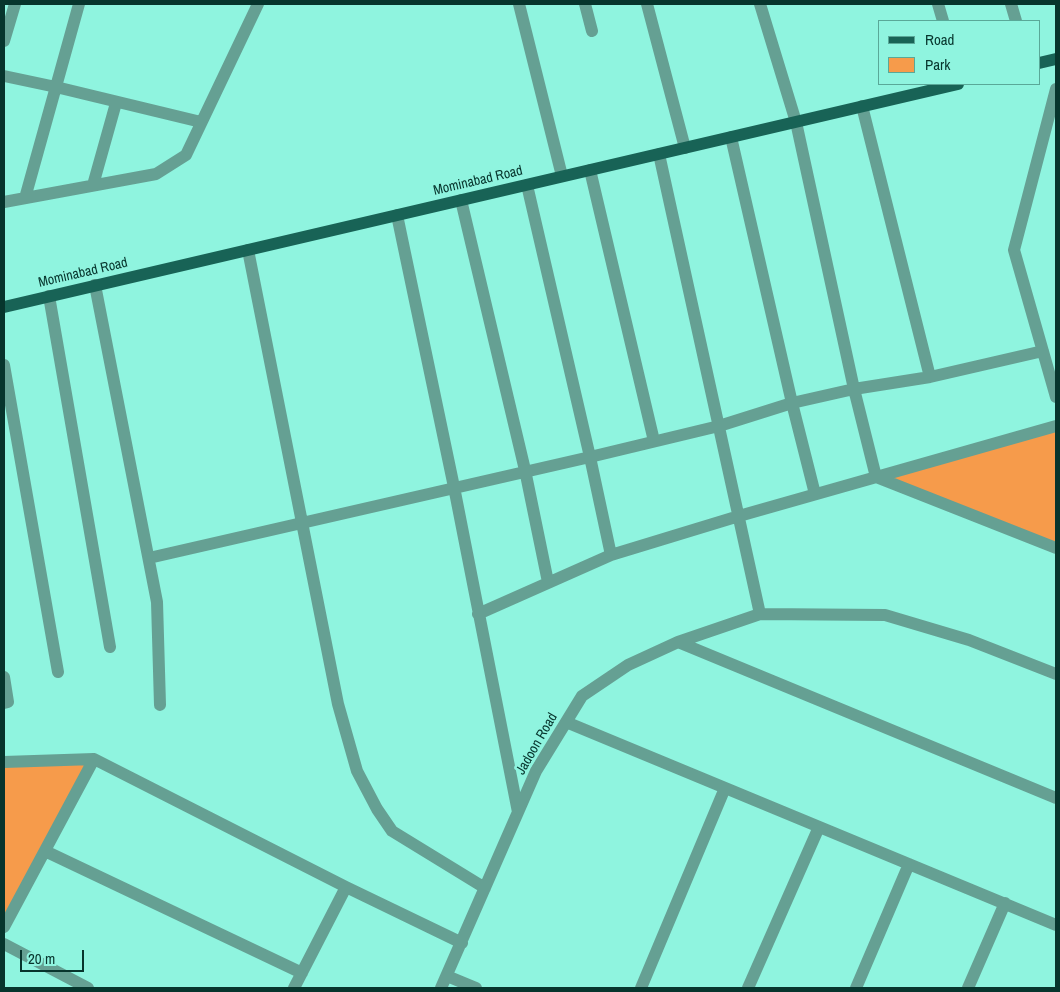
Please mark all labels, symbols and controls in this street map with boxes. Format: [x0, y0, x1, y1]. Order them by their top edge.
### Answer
legend [878, 20, 1040, 85]
text: Road [925, 29, 954, 50]
text: Park [925, 54, 950, 75]
street label: Mominabad Road [432, 163, 524, 199]
street label: Mominabad Road [37, 255, 129, 291]
street label: Jadoon Road [513, 710, 561, 778]
scale bar [22, 940, 86, 972]
text: 20 m [28, 948, 55, 969]

